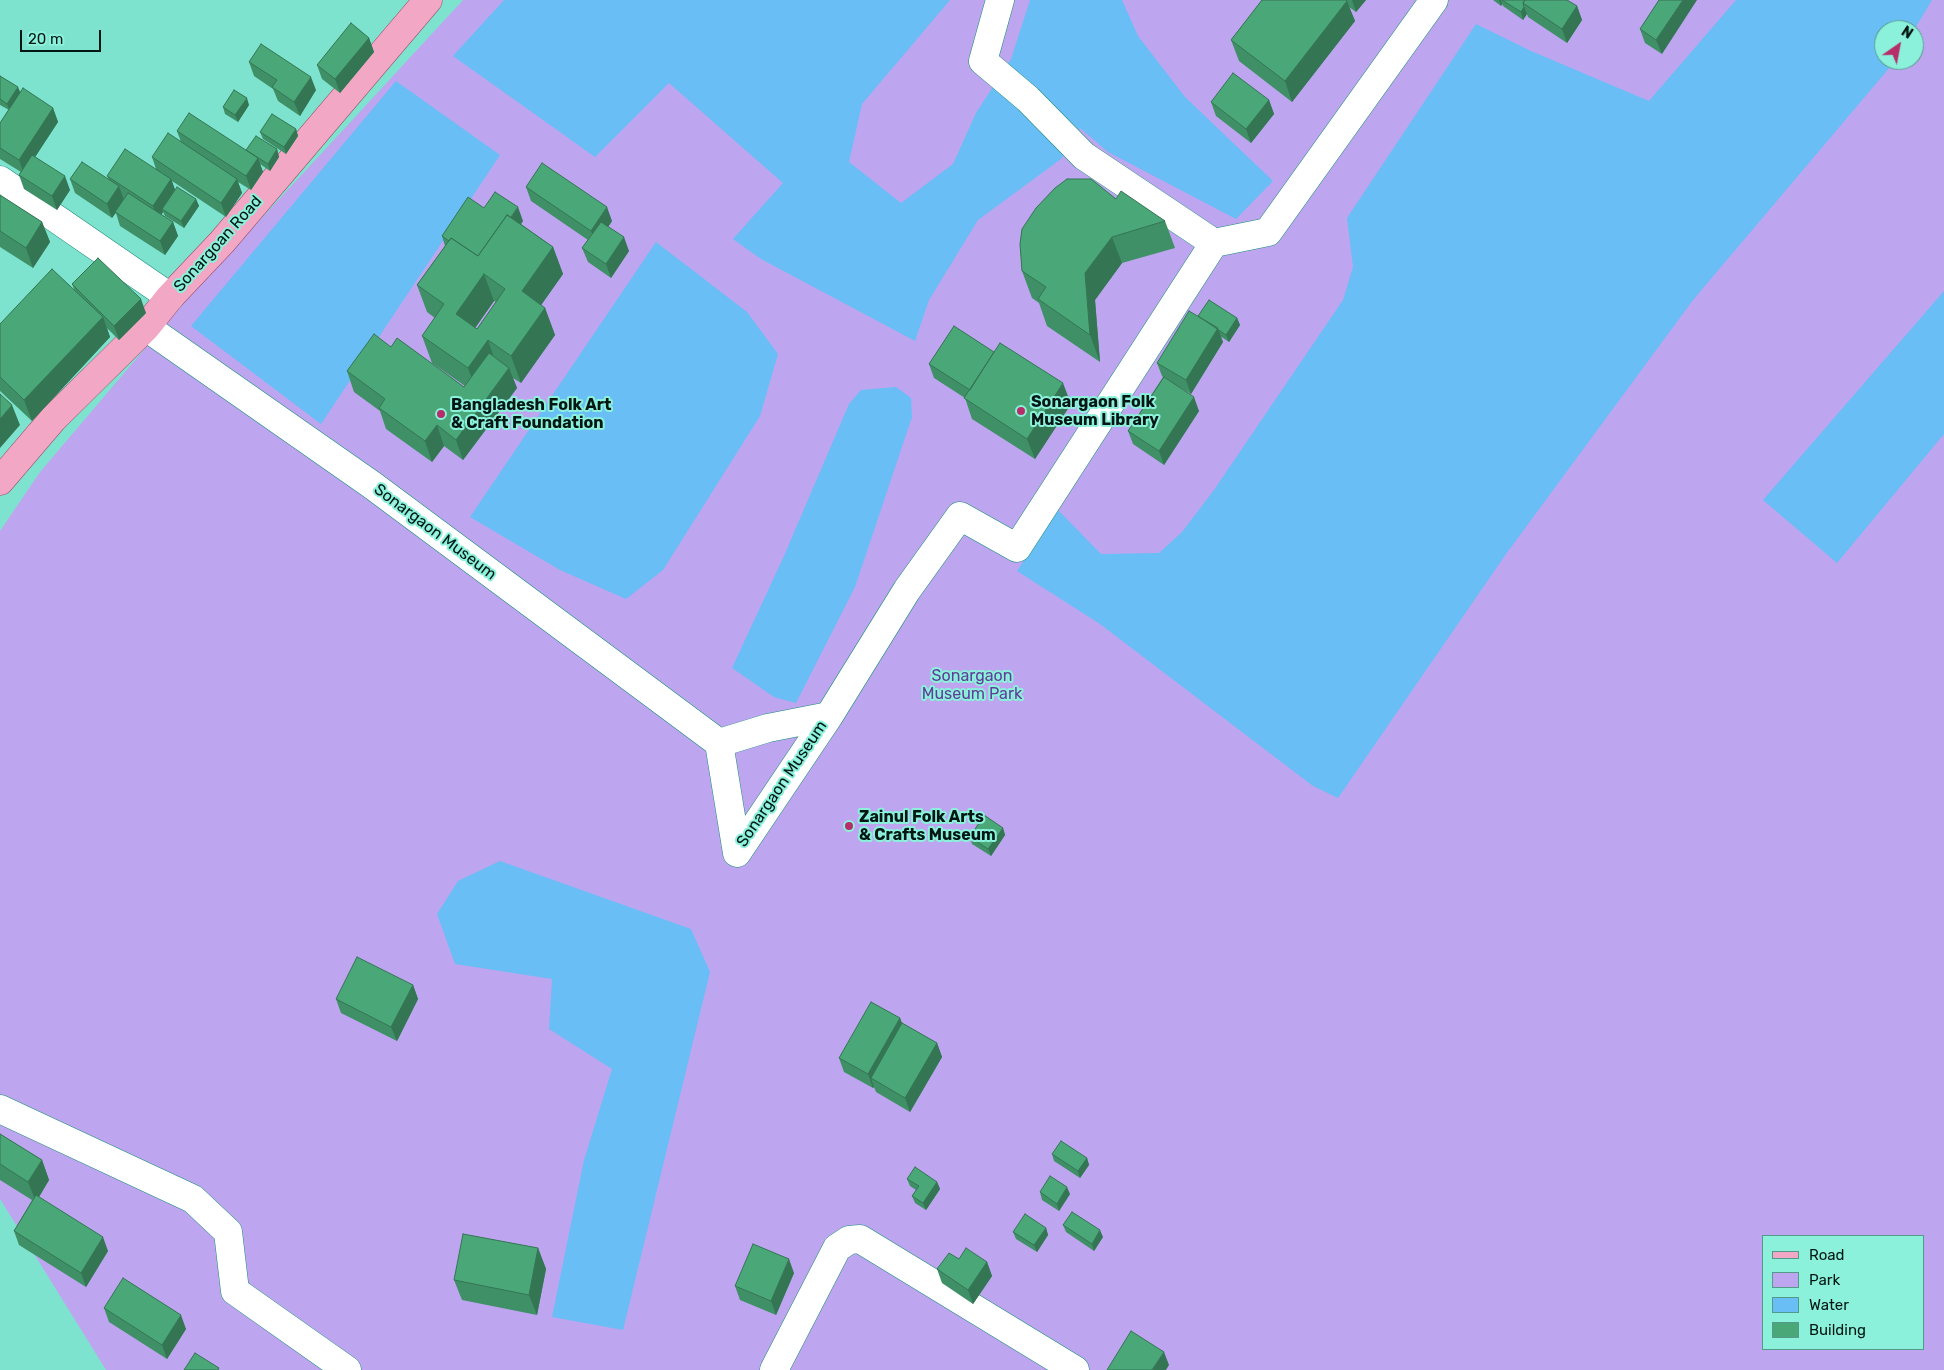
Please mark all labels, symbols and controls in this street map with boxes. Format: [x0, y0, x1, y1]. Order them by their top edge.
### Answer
scale bar [22, 20, 104, 52]
north arrow [1874, 20, 1924, 70]
text: N [1898, 23, 1916, 43]
text: 20 m [28, 30, 63, 48]
street label: Sonargoan Road [170, 192, 266, 296]
place label: Sonargaon Folk Museum Library [1031, 392, 1159, 430]
place label: Bangladesh Folk Art & Craft Foundation [451, 395, 611, 433]
marker: Sonargaon Folk Museum Library [1015, 405, 1027, 417]
marker: Bangladesh Folk Art & Craft Foundation [435, 408, 447, 420]
street label: Sonargaon Museum [370, 480, 500, 584]
park label: Sonargaon Museum Park [922, 666, 1022, 704]
street label: Sonargaon Museum [733, 717, 831, 851]
place label: Zainul Folk Arts & Crafts Museum [859, 807, 996, 845]
marker: Zainul Folk Arts & Crafts Museum [843, 820, 855, 832]
legend [1762, 1235, 1924, 1350]
text: Road [1809, 1246, 1845, 1264]
text: Park [1809, 1271, 1840, 1289]
text: Water [1809, 1296, 1849, 1314]
text: Building [1809, 1321, 1866, 1339]

